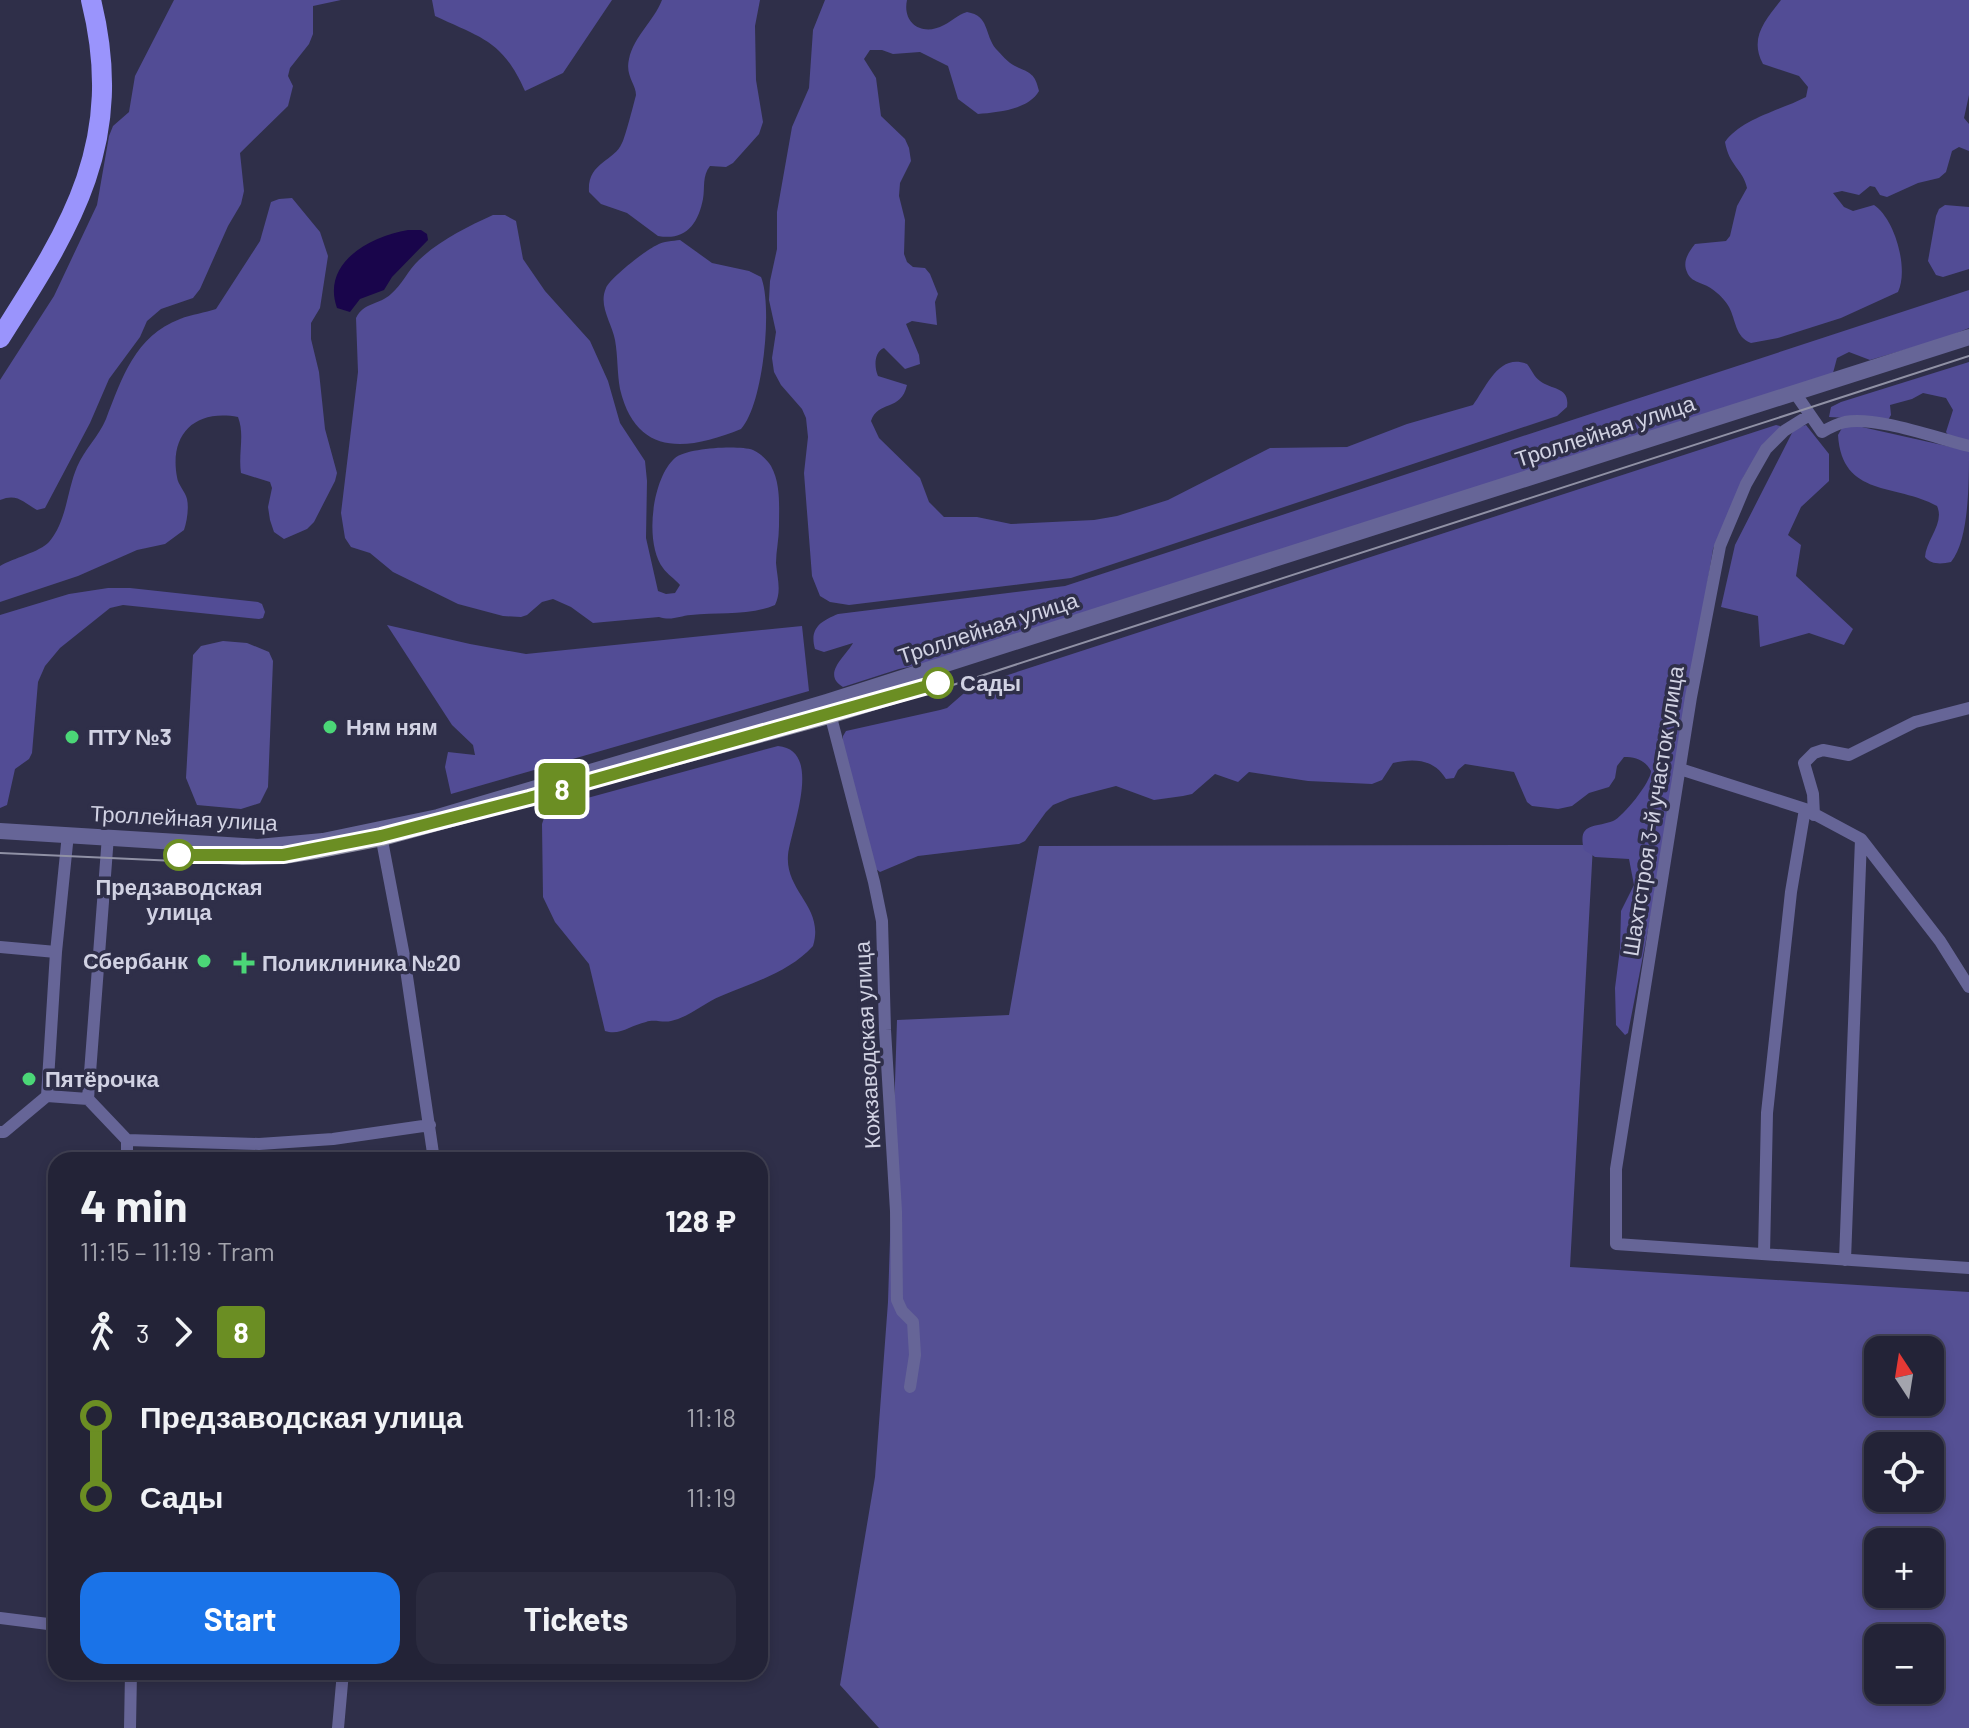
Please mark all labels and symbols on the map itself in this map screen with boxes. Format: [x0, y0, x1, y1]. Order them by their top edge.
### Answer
street label: Троллейная улица [1511, 388, 1699, 472]
street label: Троллейная улица [894, 585, 1082, 669]
street label: Шахтстроя 3-й участок улица [1616, 663, 1689, 958]
marker: Сады [923, 668, 953, 698]
place label: Сады [960, 669, 1021, 696]
place label: Ням ням [346, 713, 438, 739]
marker: Ням ням [321, 718, 339, 736]
place label: ПТУ №3 [88, 723, 172, 749]
marker: ПТУ №3 [63, 728, 81, 746]
line badge: 8 [536, 763, 588, 815]
street label: Троллейная улица [90, 799, 279, 836]
marker: Предзаводская улица [164, 840, 194, 870]
place label: Предзаводская улица [96, 873, 262, 925]
street label: Кожзаводская улица [848, 940, 885, 1150]
place label: Сбербанк [83, 947, 189, 974]
place label: Поликлиника №20 [262, 949, 461, 975]
marker: Сбербанк [195, 952, 213, 970]
marker: Поликлиника №20 [233, 952, 255, 974]
place label: Пятёрочка [45, 1065, 160, 1092]
marker: Пятёрочка [20, 1070, 38, 1088]
north arrow [1864, 1336, 1944, 1416]

